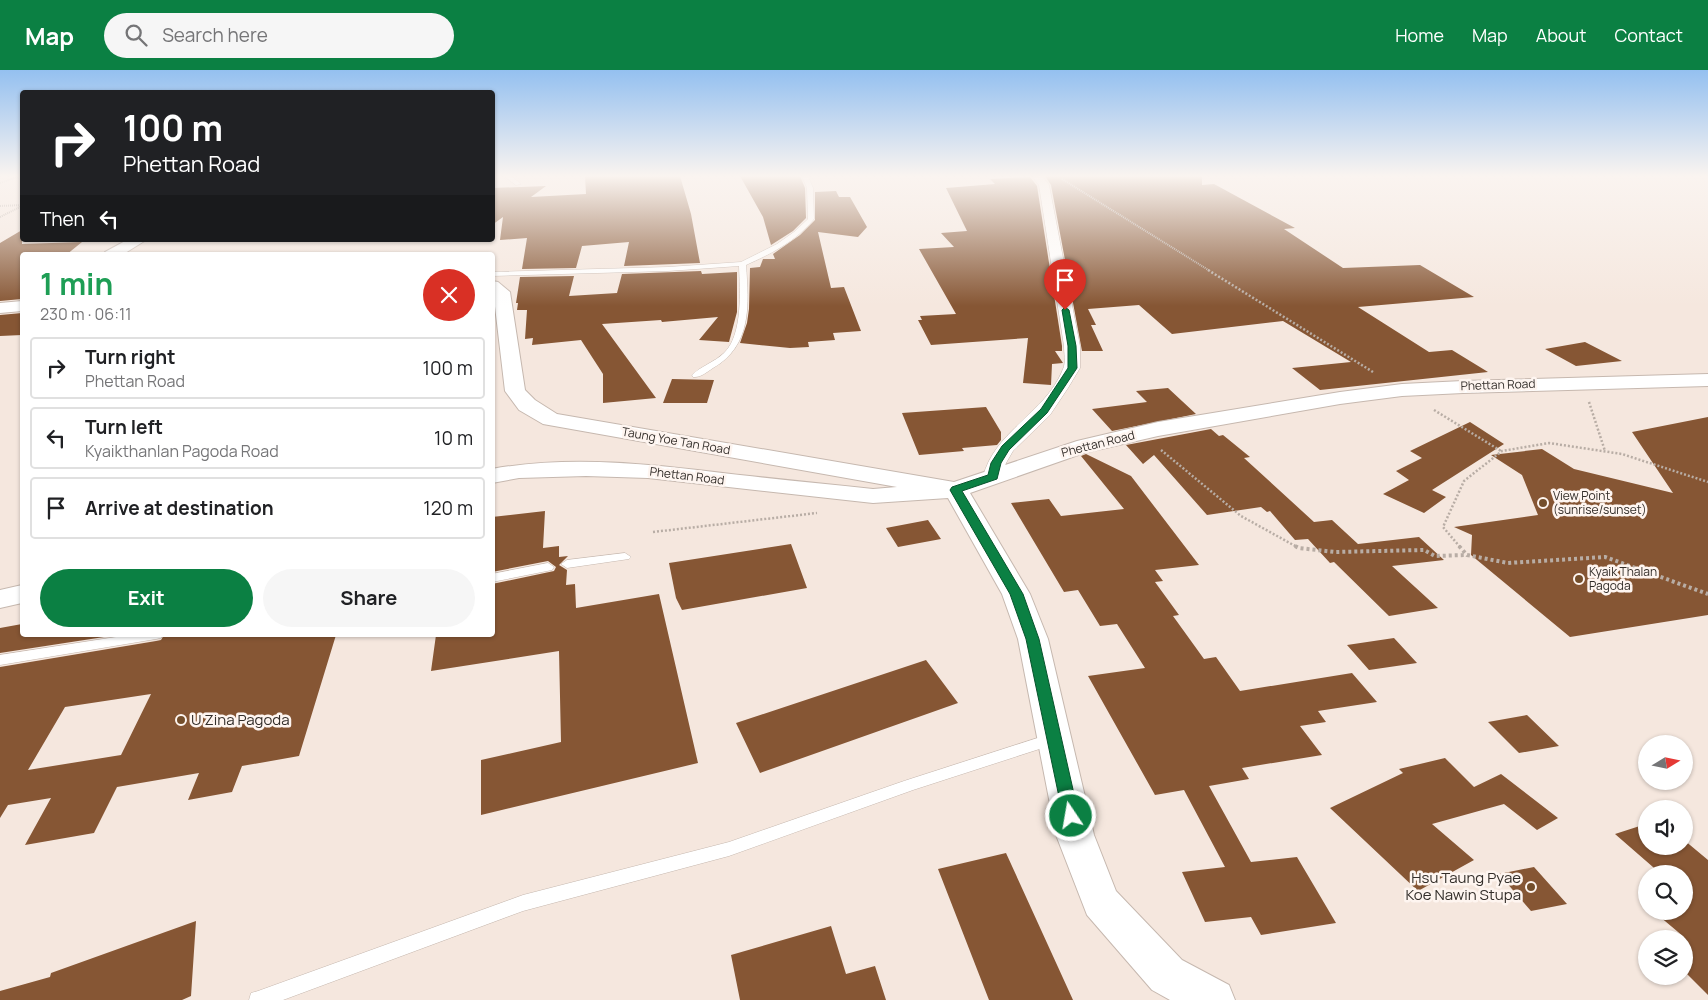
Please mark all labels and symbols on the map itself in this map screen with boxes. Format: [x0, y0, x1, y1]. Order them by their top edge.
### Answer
pin [1044, 259, 1086, 310]
street label: Phettan Road [1460, 375, 1536, 394]
street label: Taung Yoe Tan Road [620, 423, 732, 458]
street label: Phettan Road [1059, 426, 1136, 461]
street label: Phettan Road [649, 463, 725, 489]
place label: View Point (sunrise/sunset) [1553, 487, 1647, 518]
marker: View Point (sunrise/sunset) [1537, 497, 1549, 509]
place label: Kyaik Thalan Pagoda [1589, 563, 1657, 594]
marker: Kyaik Thalan Pagoda [1573, 573, 1585, 585]
place label: U Zina Pagoda [191, 709, 290, 730]
marker: U Zina Pagoda [175, 714, 187, 726]
north arrow [1638, 735, 1692, 790]
position arrow [1044, 789, 1096, 841]
place label: Hsu Taung Pyae Koe Nawin Stupa [1405, 867, 1521, 905]
marker: Hsu Taung Pyae Koe Nawin Stupa [1525, 881, 1537, 893]

